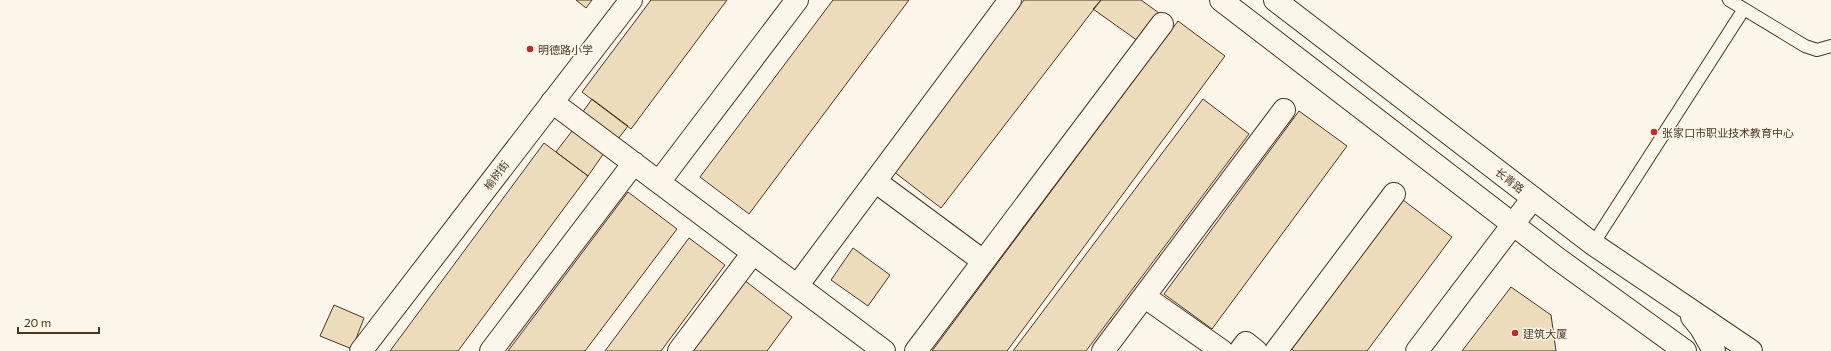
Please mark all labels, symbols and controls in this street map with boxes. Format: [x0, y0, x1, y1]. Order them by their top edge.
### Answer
place label: 明德路小学 [538, 43, 593, 56]
marker: 明德路小学 [525, 44, 535, 54]
place label: 张家口市职业技术教育中心 [1662, 126, 1794, 139]
marker: 张家口市职业技术教育中心 [1649, 127, 1659, 137]
street label: 榆树街 [481, 158, 511, 192]
street label: 长青路 [1493, 165, 1527, 195]
scale bar [18, 309, 99, 335]
text: 20 m [24, 315, 51, 329]
place label: 建筑大厦 [1523, 327, 1567, 340]
marker: 建筑大厦 [1510, 328, 1520, 338]

